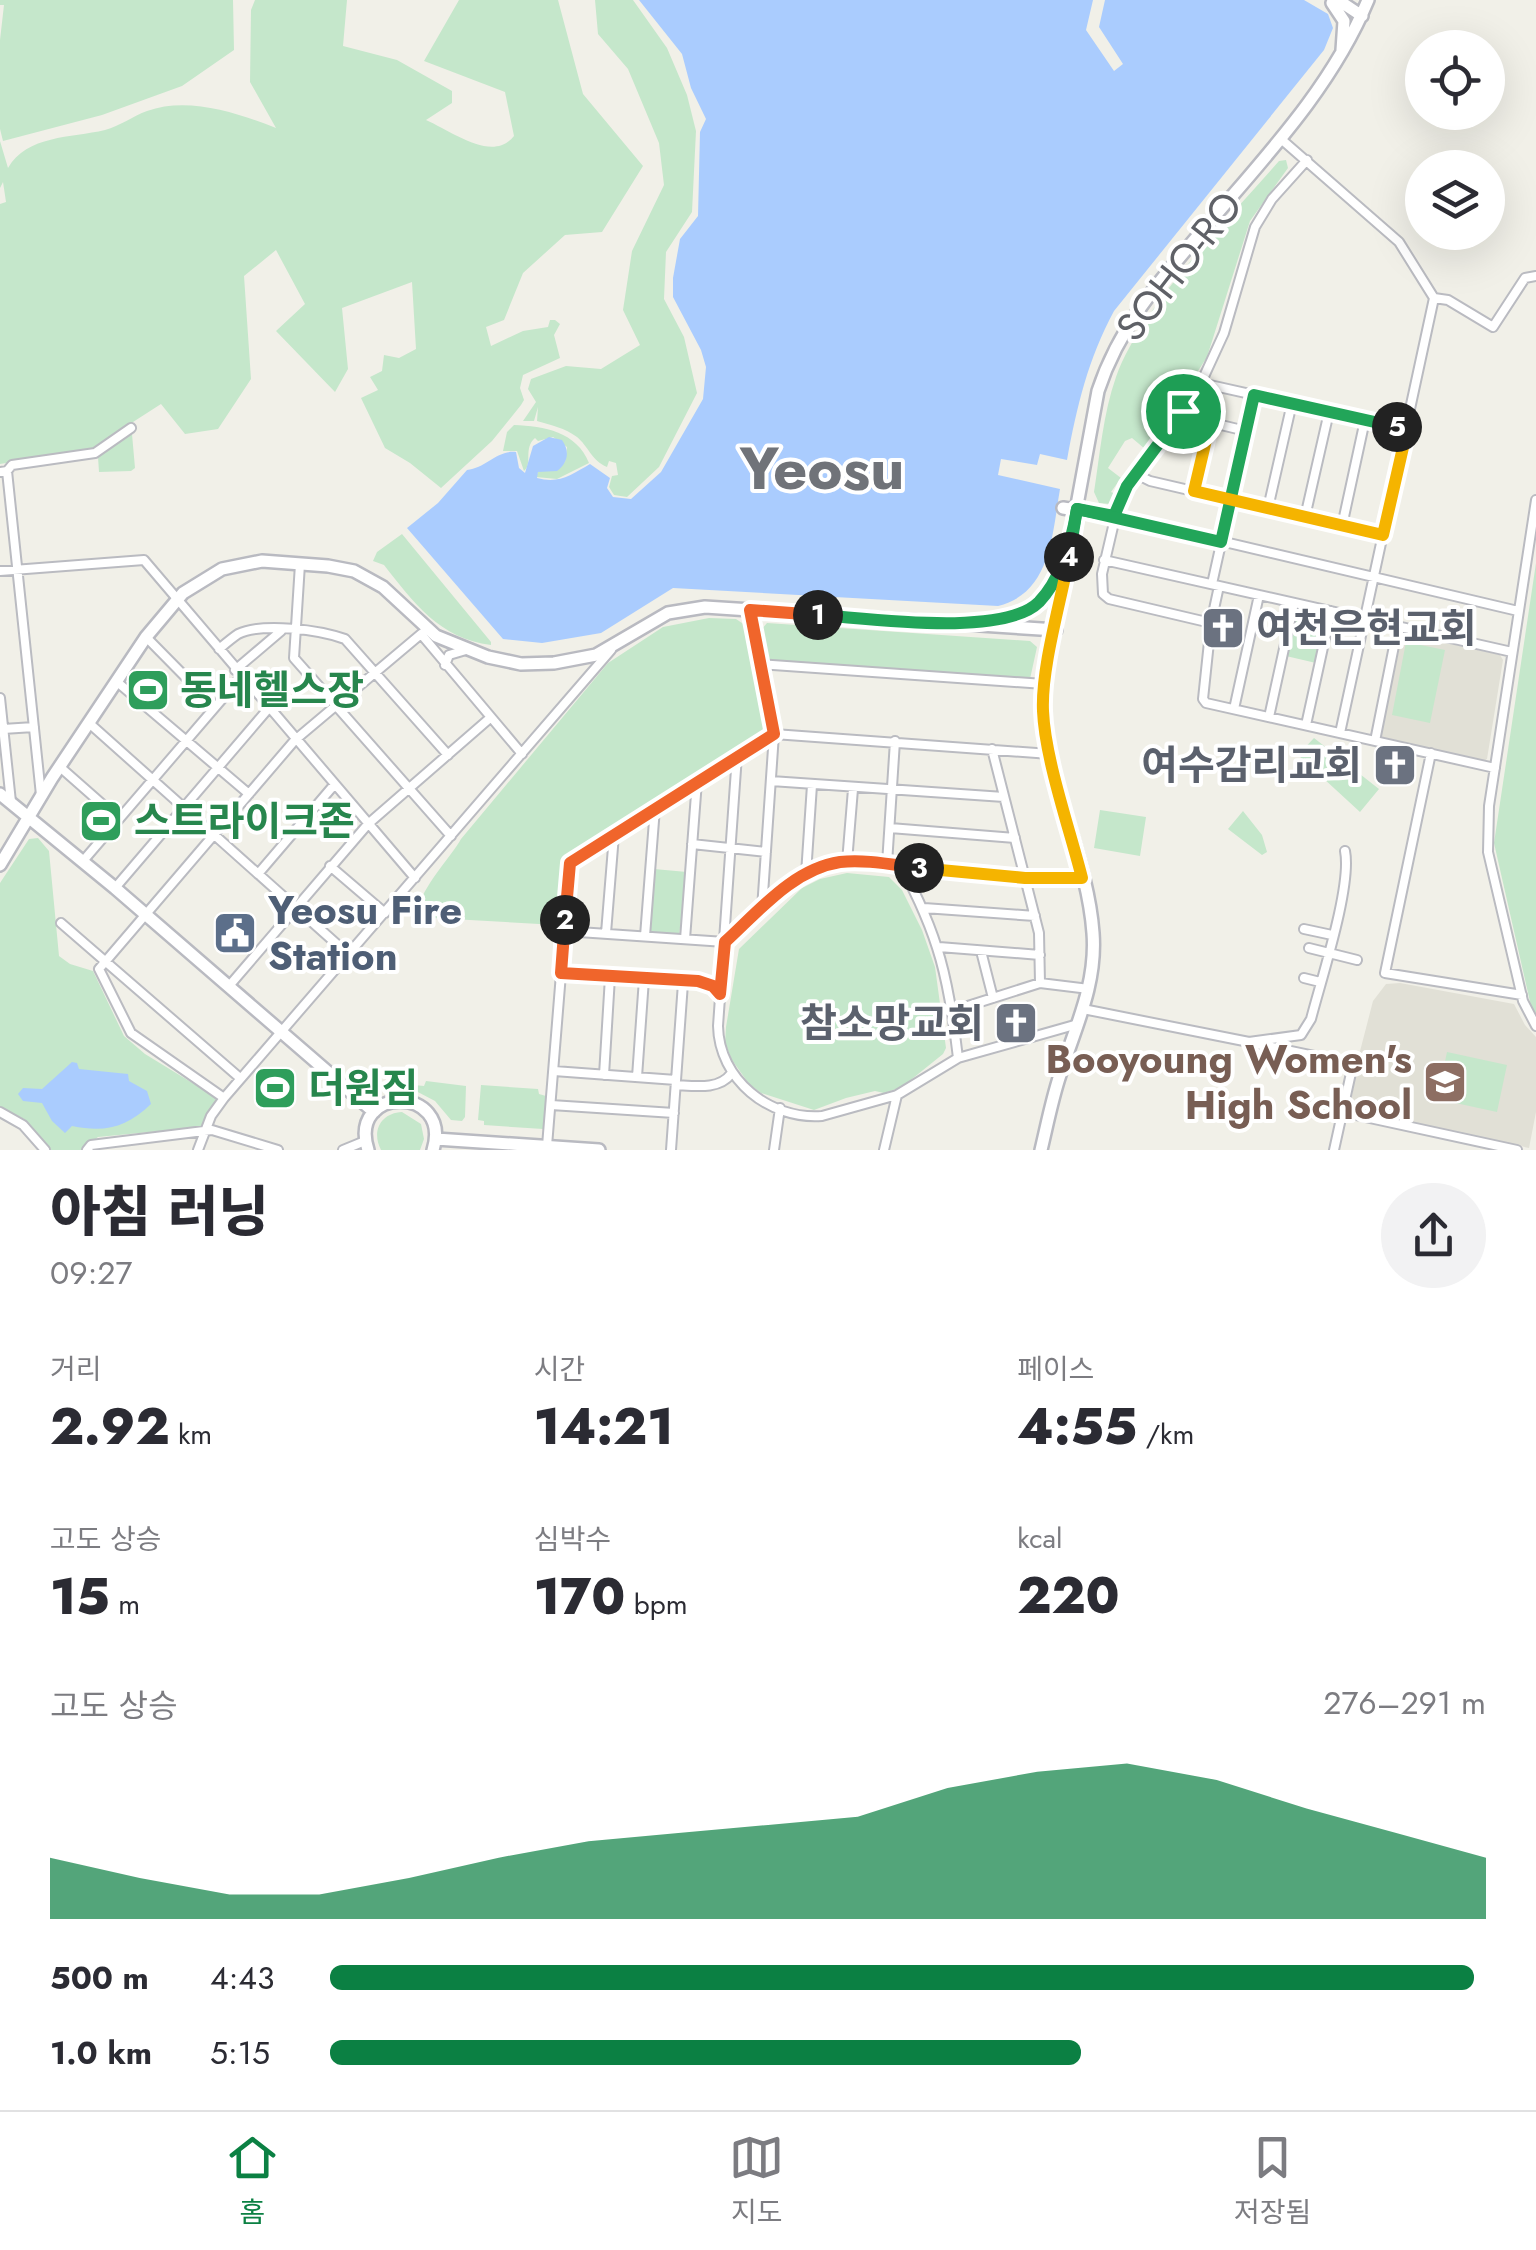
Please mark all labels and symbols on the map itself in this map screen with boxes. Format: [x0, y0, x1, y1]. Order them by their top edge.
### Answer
street label: SOHO-RO [1102, 179, 1256, 353]
pin [1141, 369, 1226, 454]
pin: 5 [1372, 402, 1422, 452]
district label: Yeosu [738, 425, 905, 512]
pin: 4 [1044, 532, 1094, 582]
pin: 1 [793, 590, 843, 640]
place label: 여천은현교회 [1256, 599, 1477, 657]
church icon: 여천은현교회 [1200, 605, 1246, 651]
place label: 동네헬스장 [180, 661, 364, 719]
sports icon: 동네헬스장 [125, 667, 171, 713]
place label: 여수감리교회 [1141, 736, 1362, 794]
church icon: 여수감리교회 [1372, 742, 1418, 788]
place label: 스트라이크존 [134, 792, 355, 850]
sports icon: 스트라이크존 [78, 798, 124, 844]
pin: 3 [894, 843, 944, 893]
place label: Yeosu Fire Station [267, 881, 462, 985]
pin: 2 [540, 895, 590, 945]
public building icon: Yeosu Fire Station [212, 910, 258, 956]
place label: 참소망교회 [800, 994, 984, 1052]
church icon: 참소망교회 [993, 1000, 1039, 1046]
place label: Booyoung Women's High School [1046, 1030, 1412, 1134]
place label: 더원짐 [308, 1059, 418, 1117]
school or university icon: Booyoung Women's High School [1422, 1059, 1468, 1105]
sports icon: 더원짐 [252, 1065, 298, 1111]

